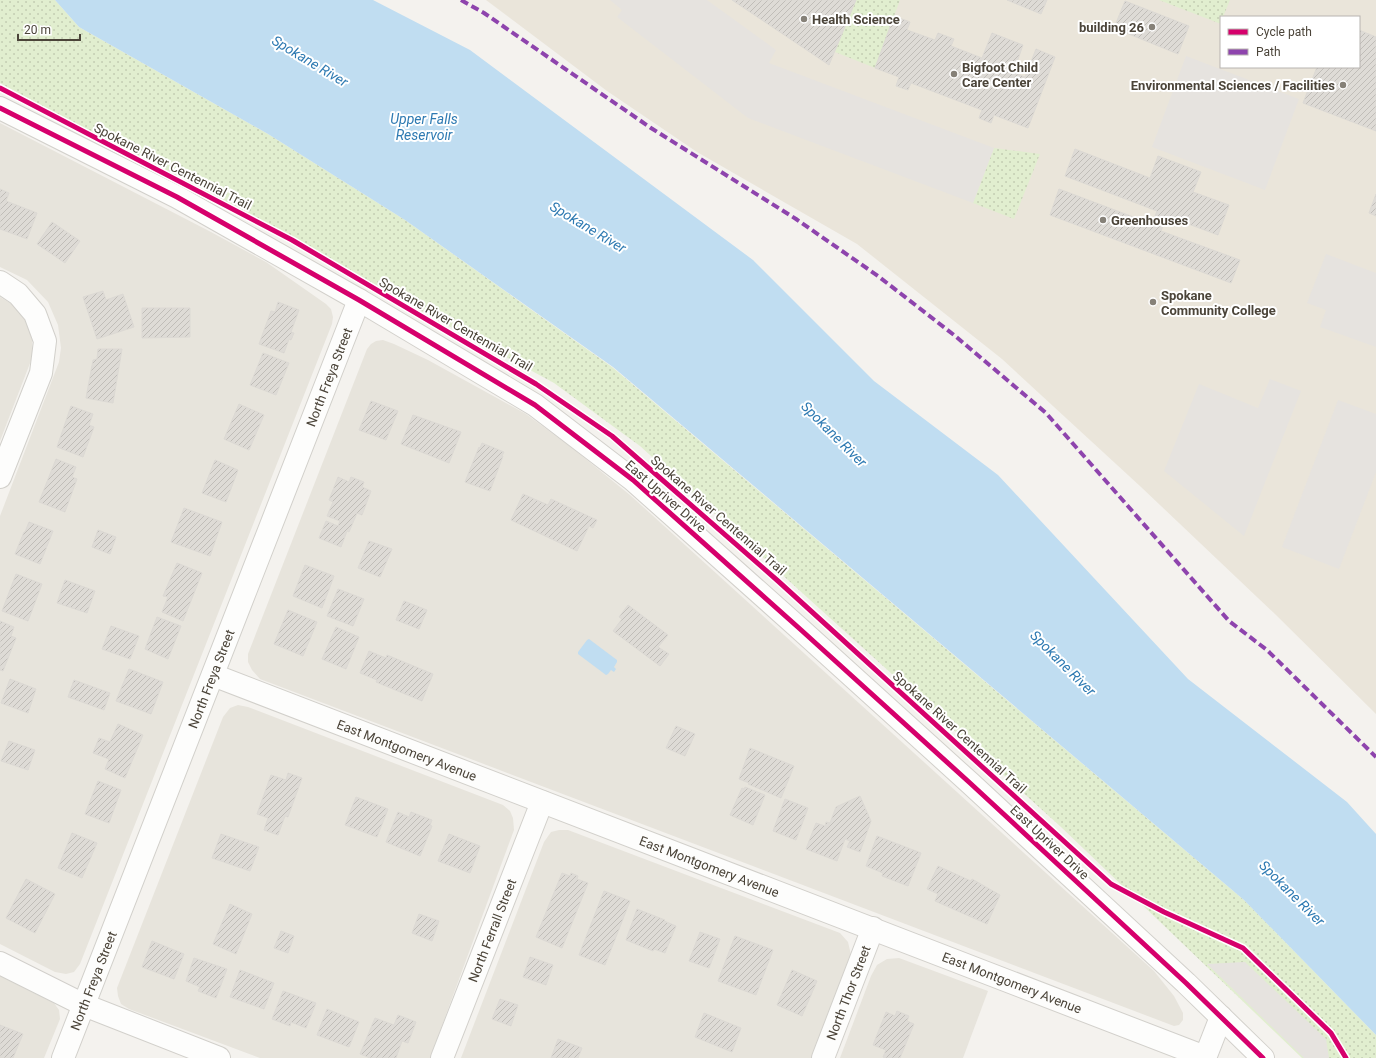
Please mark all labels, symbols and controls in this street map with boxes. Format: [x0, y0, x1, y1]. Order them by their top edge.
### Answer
place label: Health Science [812, 12, 900, 27]
marker: Health Science [799, 14, 809, 24]
scale bar [18, 16, 80, 42]
legend [1220, 16, 1360, 68]
place label: building 26 [1079, 20, 1145, 35]
marker: building 26 [1147, 22, 1157, 32]
text: 20 m [24, 23, 51, 37]
text: Cycle path [1256, 25, 1312, 39]
water label: Spokane River [269, 32, 351, 90]
text: Path [1256, 45, 1281, 59]
place label: Bigfoot Child Care Center [962, 60, 1038, 90]
marker: Bigfoot Child Care Center [949, 69, 959, 79]
place label: Environmental Sciences / Facilities [1131, 78, 1335, 93]
marker: Environmental Sciences / Facilities [1338, 80, 1348, 90]
water label: Upper Falls Reservoir [390, 111, 458, 143]
street label: Spokane River Centennial Trail [92, 120, 254, 213]
water label: Spokane River [547, 198, 629, 256]
place label: Greenhouses [1111, 213, 1188, 228]
marker: Greenhouses [1098, 215, 1108, 225]
street label: Spokane River Centennial Trail [376, 274, 535, 375]
place label: Spokane Community College [1161, 288, 1276, 318]
marker: Spokane Community College [1148, 297, 1158, 307]
street label: North Freya Street [303, 326, 355, 429]
water label: Spokane River [798, 398, 870, 470]
street label: Spokane River Centennial Trail [648, 452, 789, 578]
street label: East Upriver Drive [622, 457, 709, 536]
street label: North Freya Street [185, 627, 238, 731]
water label: Spokane River [1027, 627, 1099, 699]
street label: Spokane River Centennial Trail [890, 668, 1030, 796]
street label: East Montgomery Avenue [335, 717, 479, 784]
street label: East Upriver Drive [1007, 802, 1092, 883]
street label: East Montgomery Avenue [637, 833, 781, 900]
water label: Spokane River [1256, 857, 1328, 929]
street label: North Ferrall Street [465, 877, 519, 984]
street label: North Freya Street [68, 929, 120, 1032]
street label: North Thor Street [824, 943, 874, 1042]
street label: East Montgomery Avenue [940, 949, 1084, 1017]

